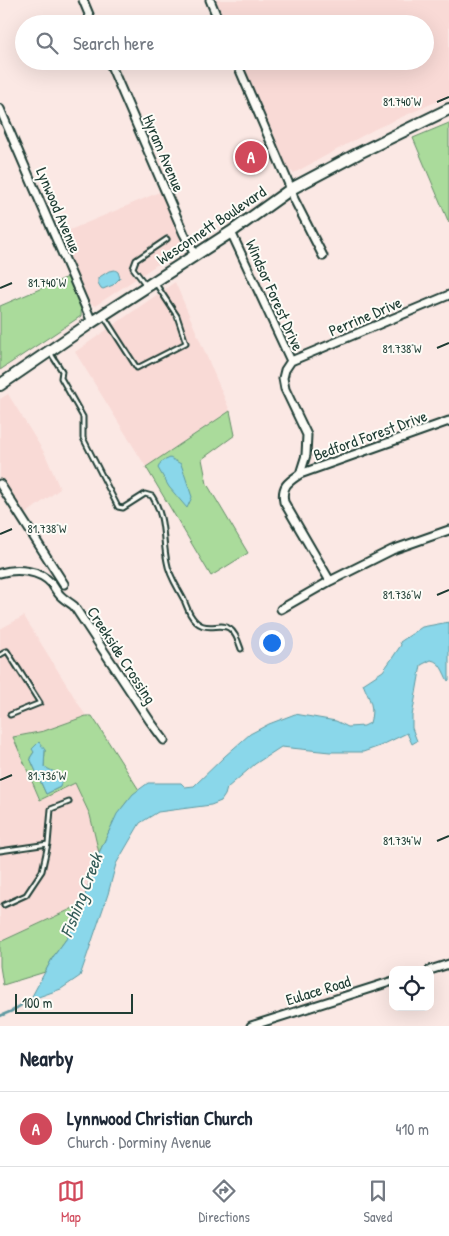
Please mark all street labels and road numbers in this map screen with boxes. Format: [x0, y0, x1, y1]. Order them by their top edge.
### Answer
street label: Hyram Avenue [138, 111, 190, 196]
street label: Lynwood Avenue [31, 164, 87, 257]
street label: Wesconnett Boulevard [152, 180, 270, 270]
street label: Windsor Forest Drive [241, 236, 310, 355]
street label: Perrine Drive [325, 291, 405, 341]
street label: Bedford Forest Drive [310, 404, 430, 466]
street label: Creekside Crossing [82, 602, 162, 708]
street label: Eulace Road [283, 970, 353, 1010]

